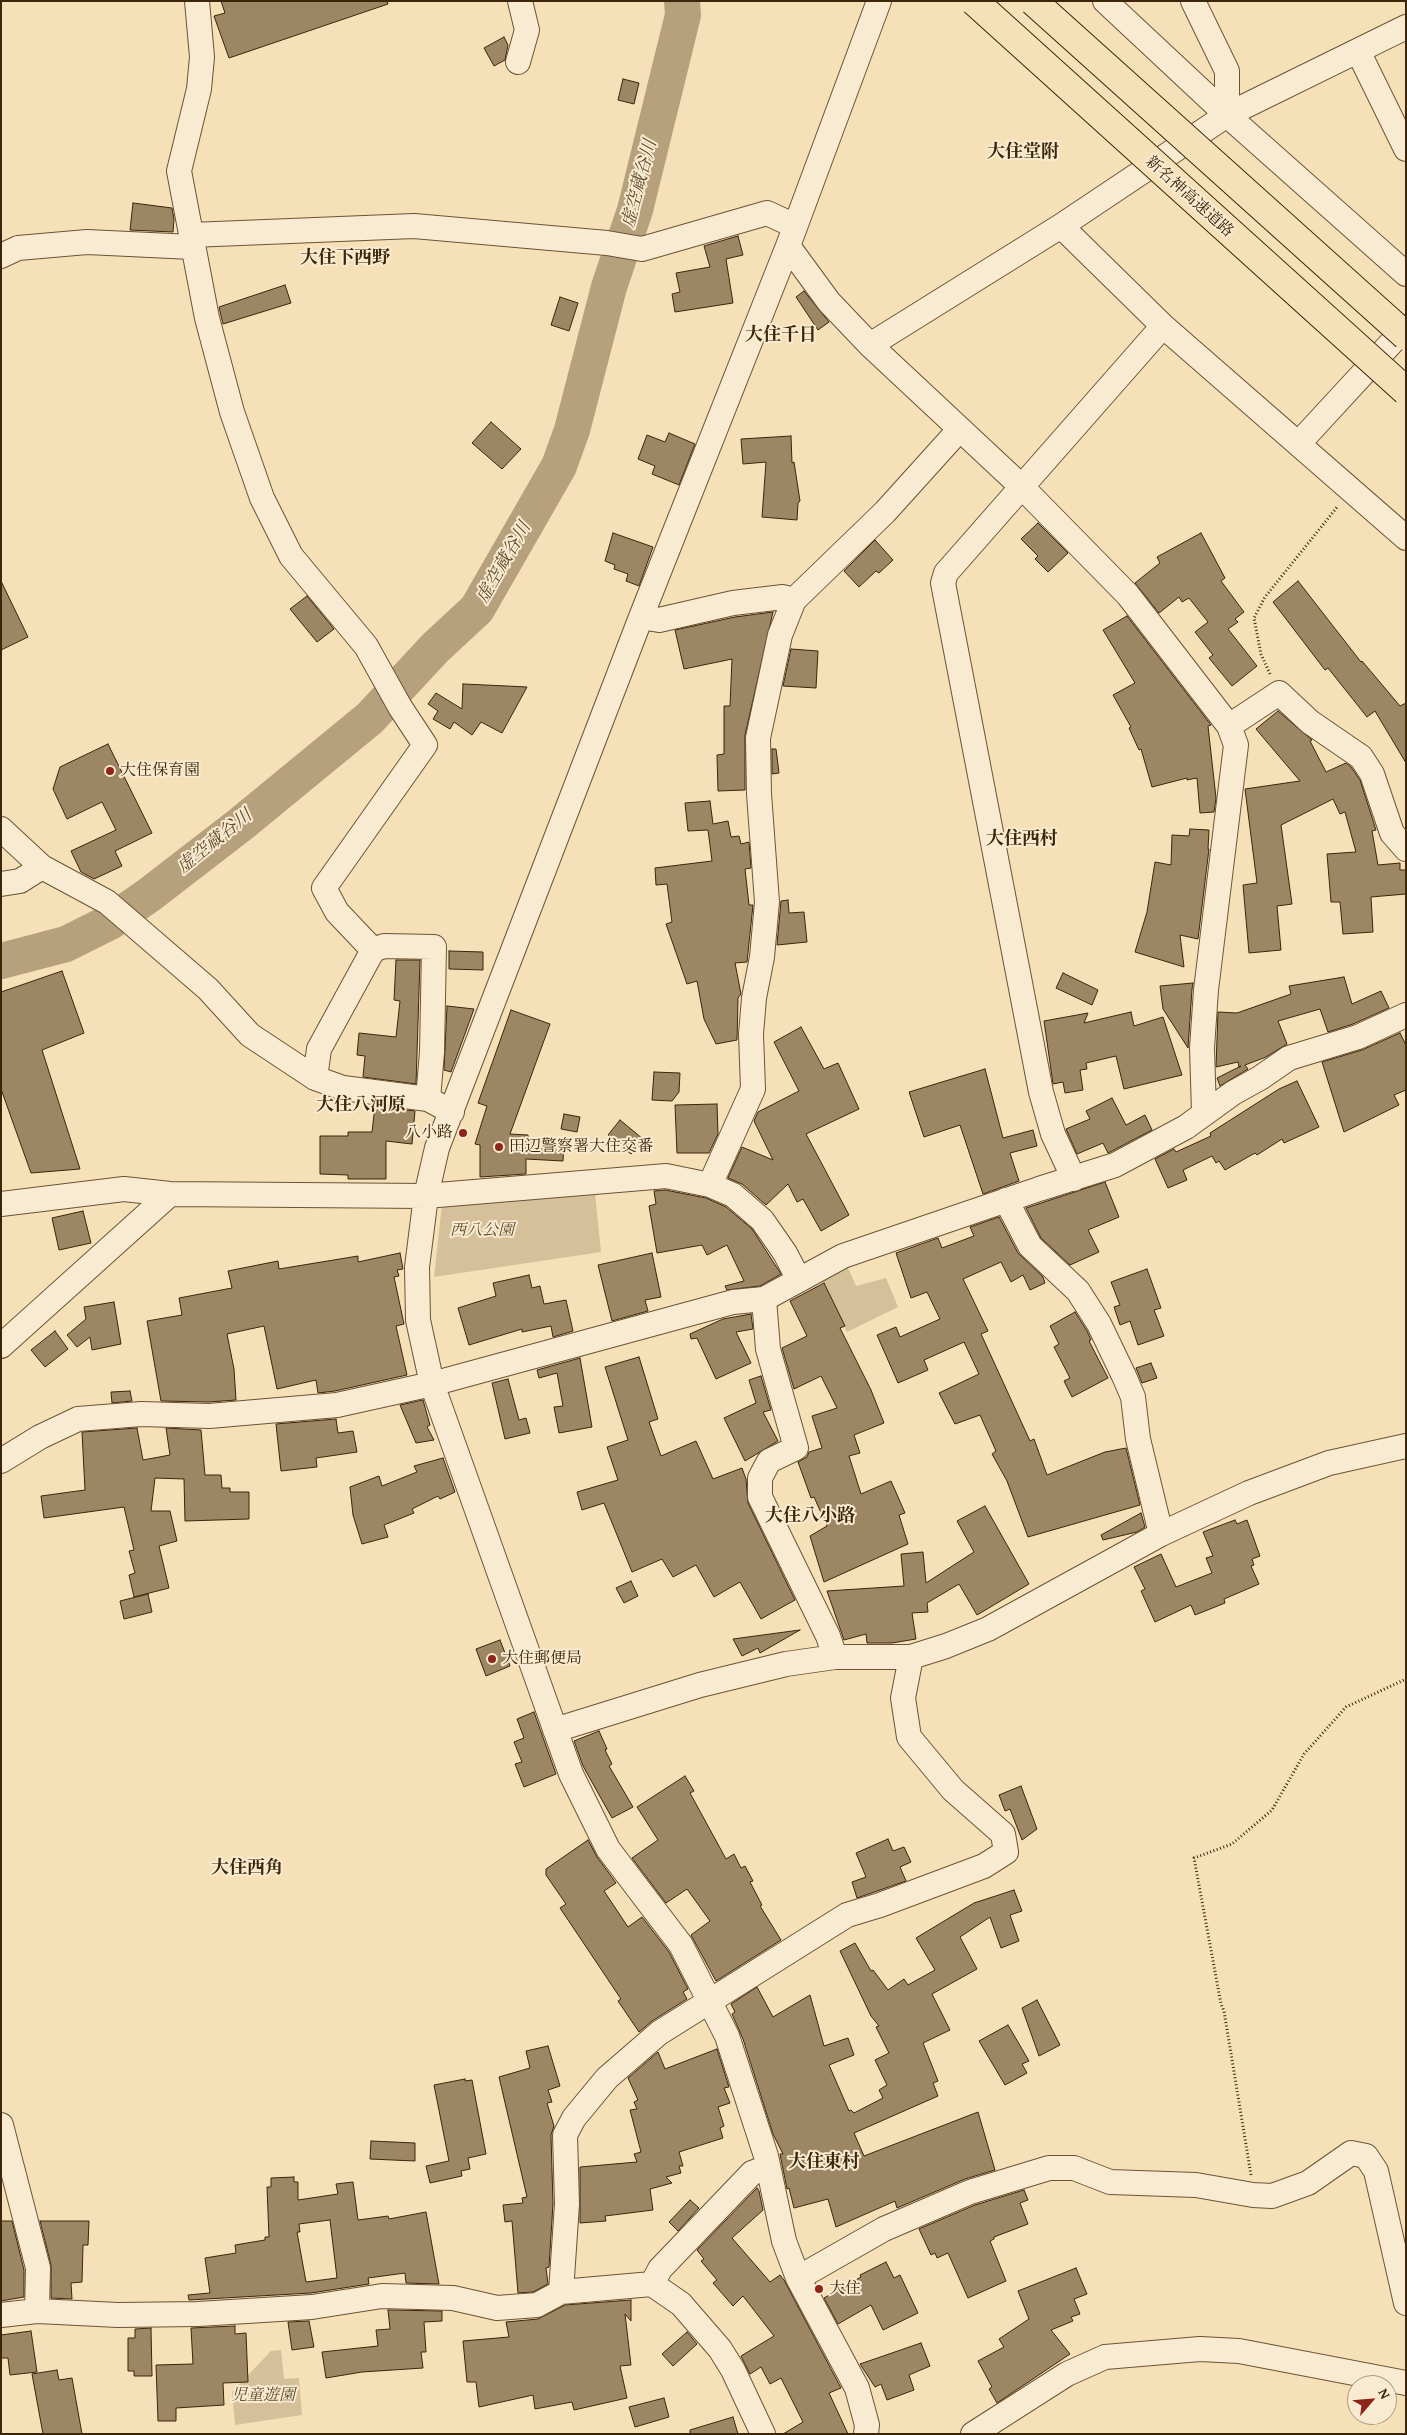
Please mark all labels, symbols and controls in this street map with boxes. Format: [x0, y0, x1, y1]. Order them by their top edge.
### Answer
water label: 虚空蔵谷川 [618, 138, 662, 230]
district label: 大住堂附 [987, 141, 1059, 163]
street label: 新名神高速道路 [1141, 152, 1237, 242]
district label: 大住下西野 [300, 247, 390, 269]
district label: 大住千日 [745, 324, 817, 346]
water label: 虚空蔵谷川 [472, 519, 536, 607]
place label: 大住保育園 [120, 761, 200, 781]
marker: 大住保育園 [104, 765, 116, 777]
water label: 虚空蔵谷川 [173, 805, 257, 879]
district label: 大住西村 [986, 828, 1058, 850]
district label: 大住八河原 [316, 1094, 406, 1116]
place label: 八小路 [405, 1123, 453, 1143]
marker: 八小路 [457, 1127, 469, 1139]
place label: 田辺警察署大住交番 [509, 1137, 653, 1157]
marker: 田辺警察署大住交番 [493, 1141, 505, 1153]
park label: 西八公園 [450, 1221, 514, 1241]
district label: 大住八小路 [765, 1505, 855, 1527]
place label: 大住郵便局 [502, 1649, 582, 1669]
marker: 大住郵便局 [486, 1653, 498, 1665]
district label: 大住西角 [211, 1857, 283, 1879]
district label: 大住東村 [788, 2151, 860, 2173]
place label: 大住 [829, 2279, 861, 2299]
marker: 大住 [813, 2283, 825, 2295]
north arrow [1347, 2375, 1397, 2425]
text: N [1373, 2385, 1396, 2402]
park label: 児童遊園 [231, 2386, 295, 2406]

